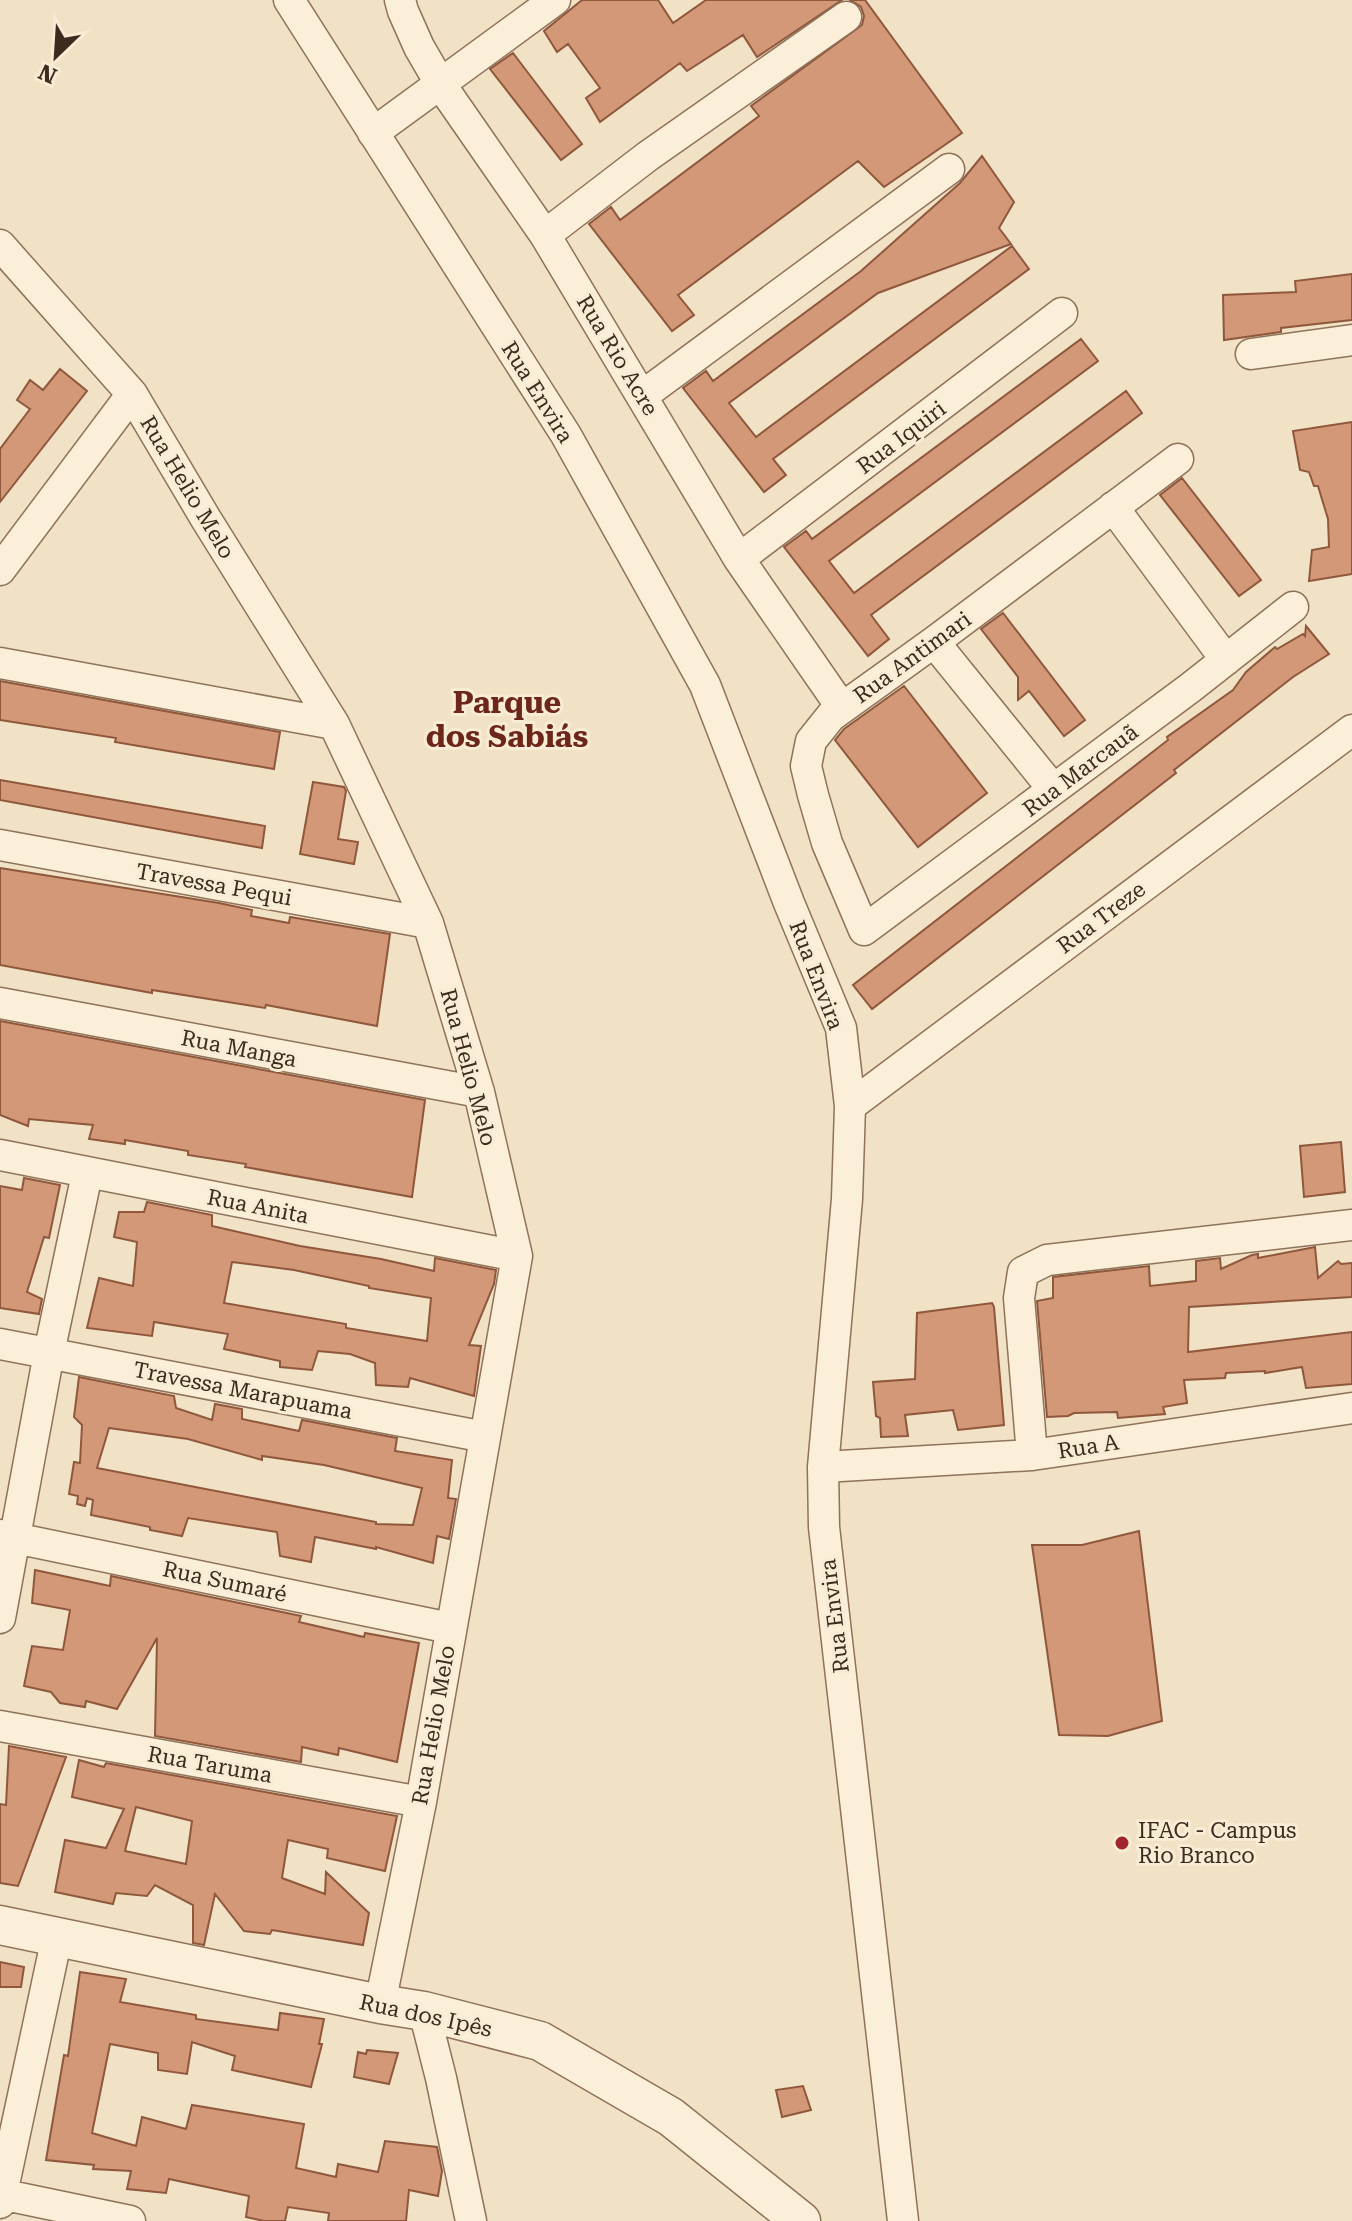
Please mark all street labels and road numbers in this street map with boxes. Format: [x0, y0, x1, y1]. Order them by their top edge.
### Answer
street label: Rua Rio Acre [572, 291, 663, 420]
street label: Rua Envira [497, 337, 579, 448]
street label: Rua Iquiri [852, 396, 951, 479]
street label: Rua Helio Melo [135, 411, 240, 563]
street label: Rua Antimari [849, 606, 976, 708]
street label: Rua Marcauã [1018, 719, 1143, 822]
street label: Travessa Pequi [134, 858, 294, 911]
street label: Rua Treze [1052, 876, 1150, 959]
street label: Rua Envira [784, 917, 849, 1033]
street label: Rua Helio Melo [435, 986, 502, 1149]
street label: Rua Manga [179, 1025, 299, 1072]
street label: Rua Anita [205, 1184, 311, 1229]
street label: Travessa Marapuama [131, 1357, 355, 1424]
street label: Rua A [1056, 1429, 1121, 1464]
street label: Rua Sumaré [160, 1556, 289, 1607]
street label: Rua Envira [815, 1557, 854, 1674]
street label: Rua Helio Melo [407, 1643, 460, 1807]
street label: Rua Taruma [146, 1741, 274, 1788]
street label: Rua dos Ipês [357, 1989, 494, 2042]

